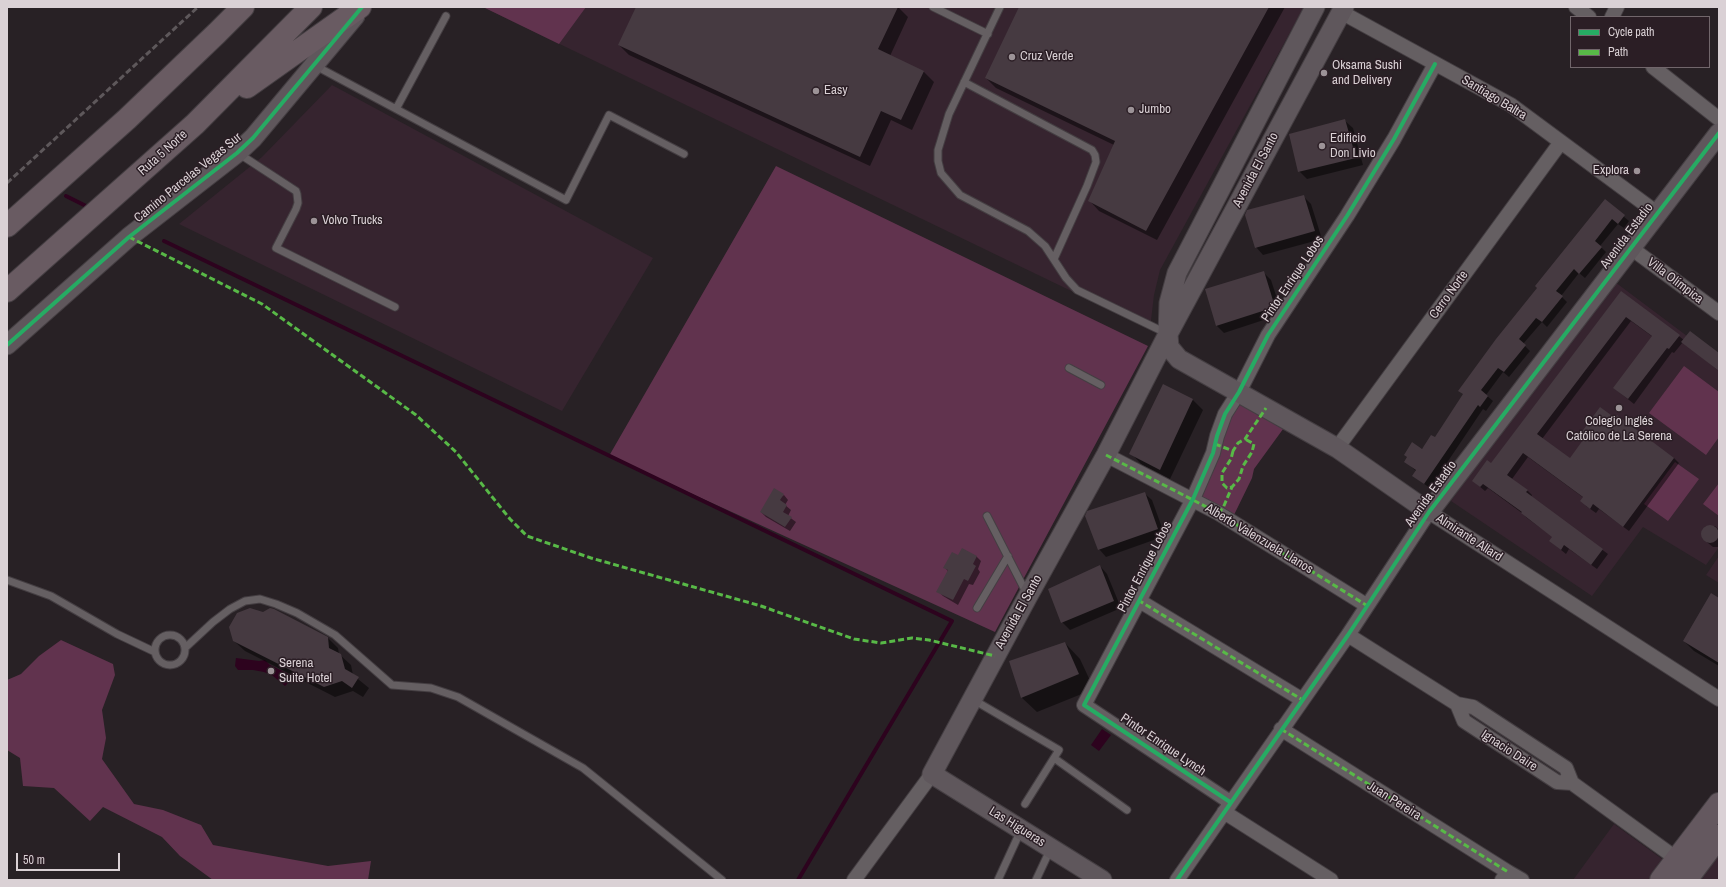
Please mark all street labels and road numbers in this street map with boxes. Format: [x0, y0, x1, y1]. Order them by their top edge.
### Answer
street label: Santiago Baltra [1458, 72, 1530, 124]
street label: Ruta 5 Norte [135, 127, 191, 179]
street label: Camino Parcelas Vegas Sur [131, 130, 245, 226]
street label: Avenida El Santo [1230, 130, 1282, 210]
street label: Avenida Estadio [1597, 200, 1657, 272]
street label: Pintor Enrique Lobos [1258, 233, 1328, 325]
street label: Villa Olímpica [1644, 255, 1706, 307]
street label: Cerro Norte [1426, 268, 1472, 322]
street label: Avenida Estadio [1402, 458, 1460, 530]
street label: Alberto Valenzuela Llanos [1202, 501, 1316, 577]
street label: Almirante Allard [1433, 511, 1505, 565]
street label: Pintor Enrique Lobos [1114, 519, 1176, 615]
street label: Avenida El Santo [992, 572, 1046, 652]
street label: Pintor Enrique Lynch [1117, 711, 1209, 779]
street label: Ignacio Daire [1478, 727, 1540, 775]
street label: Juan Pereira [1364, 778, 1424, 824]
street label: Las Higueras [986, 804, 1048, 850]

